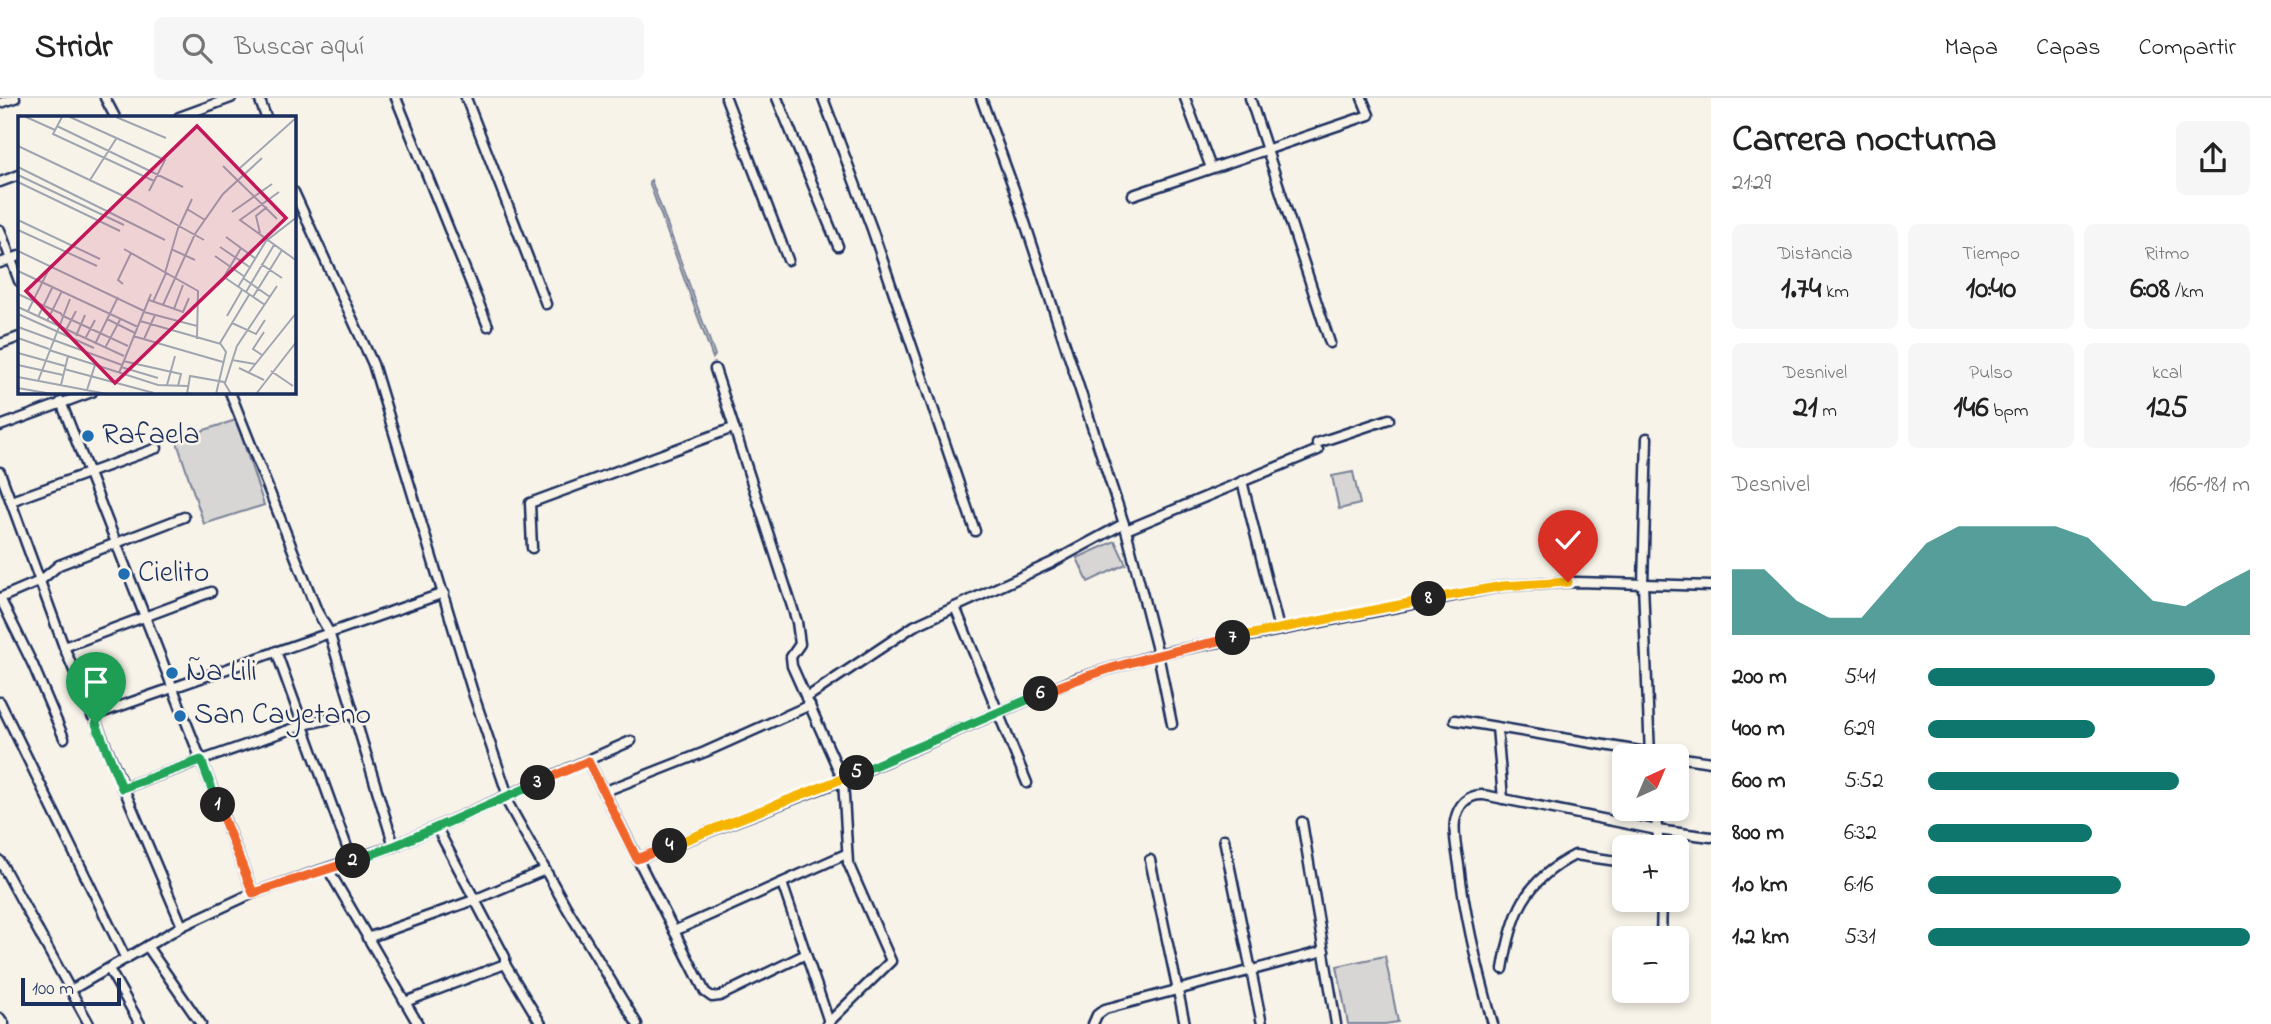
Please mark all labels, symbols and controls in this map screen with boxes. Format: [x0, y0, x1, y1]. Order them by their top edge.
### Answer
search box [154, 17, 644, 80]
text: Stridr [35, 24, 112, 72]
icon: search [178, 29, 216, 67]
text: Buscar aquí [234, 29, 364, 67]
text: Mapa [1945, 31, 1998, 66]
text: Capas [2036, 31, 2100, 66]
text: Compartir [2138, 31, 2236, 66]
text: Carrera nocturna [1732, 113, 1997, 169]
inset map [18, 116, 296, 394]
button: share [2176, 121, 2250, 195]
text: 21:29 [1732, 167, 1771, 200]
text: Distancia [1777, 241, 1853, 268]
text: Tiempo [1962, 241, 2020, 268]
text: Ritmo [2145, 241, 2189, 268]
text: 1.74 [1781, 268, 1821, 312]
text: 10:40 [1966, 268, 2016, 312]
text: 6:08 [2130, 268, 2170, 312]
text: km [1821, 279, 1849, 306]
text: /km [2170, 279, 2204, 306]
text: Desnivel [1783, 360, 1847, 387]
text: Pulso [1969, 360, 2013, 387]
text: kcal [2152, 360, 2182, 387]
text: 21 [1793, 387, 1817, 431]
text: 146 [1954, 387, 1989, 431]
text: 125 [2146, 387, 2188, 431]
text: m [1817, 398, 1837, 425]
text: bpm [1989, 398, 2028, 425]
place label: Rafaela [102, 414, 200, 458]
marker: Rafaela [80, 428, 96, 444]
text: Desnivel [1732, 469, 1810, 502]
text: 166–181 m [2169, 469, 2250, 502]
pin [1538, 510, 1598, 582]
icon: check [1549, 521, 1587, 559]
place label: Cielito [138, 552, 209, 596]
marker: Cielito [116, 566, 132, 582]
pin: 8 [1412, 582, 1446, 616]
text: 8 [1425, 585, 1432, 612]
pin: 7 [1216, 620, 1250, 656]
text: 7 [1229, 624, 1236, 651]
place label: Ña Lili [186, 651, 257, 695]
pin [66, 652, 126, 724]
text: 200 m [1732, 661, 1787, 694]
text: 5:41 [1844, 661, 1876, 694]
icon: arrive [77, 663, 115, 701]
marker: Ña Lili [164, 665, 180, 681]
pin: 6 [1024, 676, 1058, 712]
text: 6 [1036, 680, 1045, 707]
place label: San Cayetano [194, 694, 371, 738]
marker: San Cayetano [172, 708, 188, 724]
text: 400 m [1732, 713, 1785, 746]
text: 6:29 [1844, 713, 1874, 746]
north arrow [1612, 744, 1689, 821]
map controls [1612, 744, 1689, 1003]
pin: 5 [840, 756, 874, 790]
text: 5 [851, 759, 862, 786]
text: 600 m [1732, 765, 1786, 798]
text: 5:52 [1844, 765, 1884, 798]
pin: 3 [520, 766, 556, 800]
text: 3 [534, 769, 541, 796]
pin: 1 [200, 788, 235, 822]
text: 1 [214, 791, 221, 818]
text: 800 m [1732, 817, 1784, 850]
text: 6:32 [1844, 817, 1877, 850]
pin: 4 [652, 828, 688, 864]
text: 4 [666, 832, 673, 859]
button: + [1612, 835, 1689, 912]
pin: 2 [336, 844, 370, 878]
text: 2 [348, 847, 357, 874]
text: 1.0 km [1732, 869, 1788, 902]
text: 6:16 [1844, 869, 1874, 902]
text: 1.2 km [1732, 921, 1789, 954]
text: 5:31 [1844, 921, 1876, 954]
button: − [1612, 926, 1689, 1003]
scale bar [21, 975, 121, 1007]
text: 100 m [32, 976, 74, 1003]

